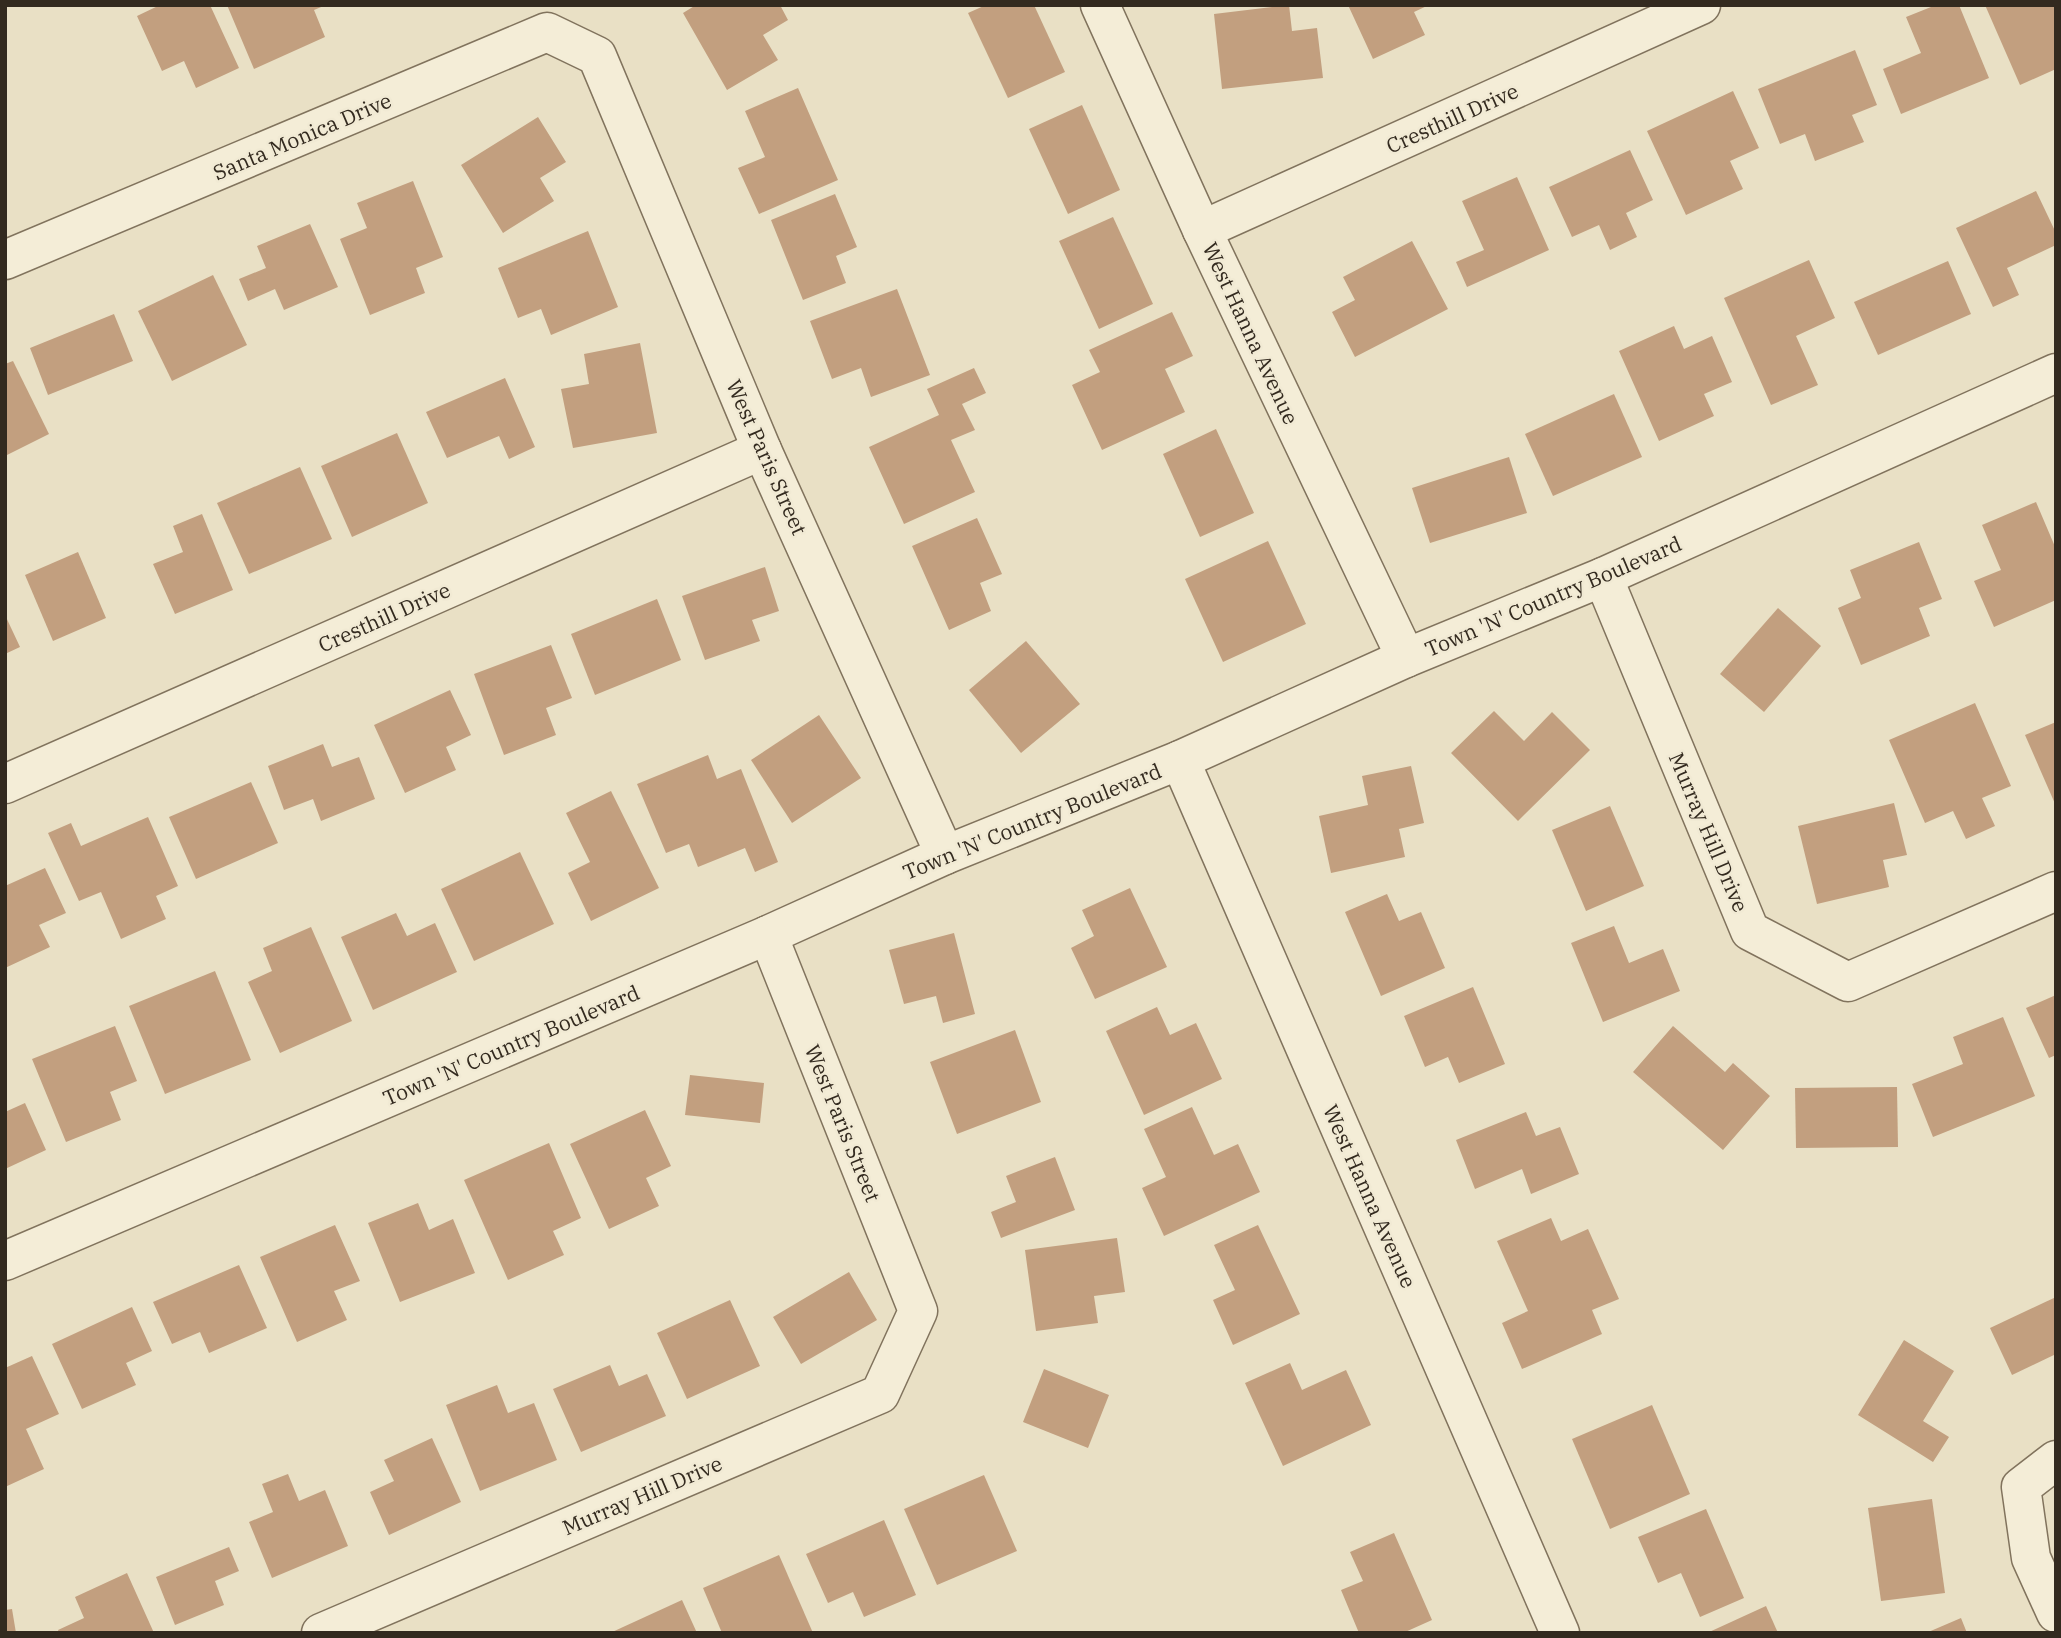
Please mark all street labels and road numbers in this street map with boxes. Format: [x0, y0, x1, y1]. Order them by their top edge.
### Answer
street label: Cresthill Drive [1382, 76, 1522, 160]
street label: Santa Monica Drive [208, 86, 396, 186]
street label: West Hanna Avenue [1196, 237, 1306, 429]
street label: West Paris Street [720, 375, 814, 539]
street label: Town 'N' Country Boulevard [1420, 529, 1686, 663]
street label: Cresthill Drive [314, 575, 454, 659]
street label: Murray Hill Drive [1663, 748, 1755, 916]
street label: Town 'N' Country Boulevard [899, 756, 1166, 886]
street label: Town 'N' Country Boulevard [378, 978, 644, 1112]
street label: West Paris Street [799, 1040, 887, 1206]
street label: West Hanna Avenue [1317, 1100, 1423, 1292]
street label: Murray Hill Drive [558, 1449, 726, 1541]

